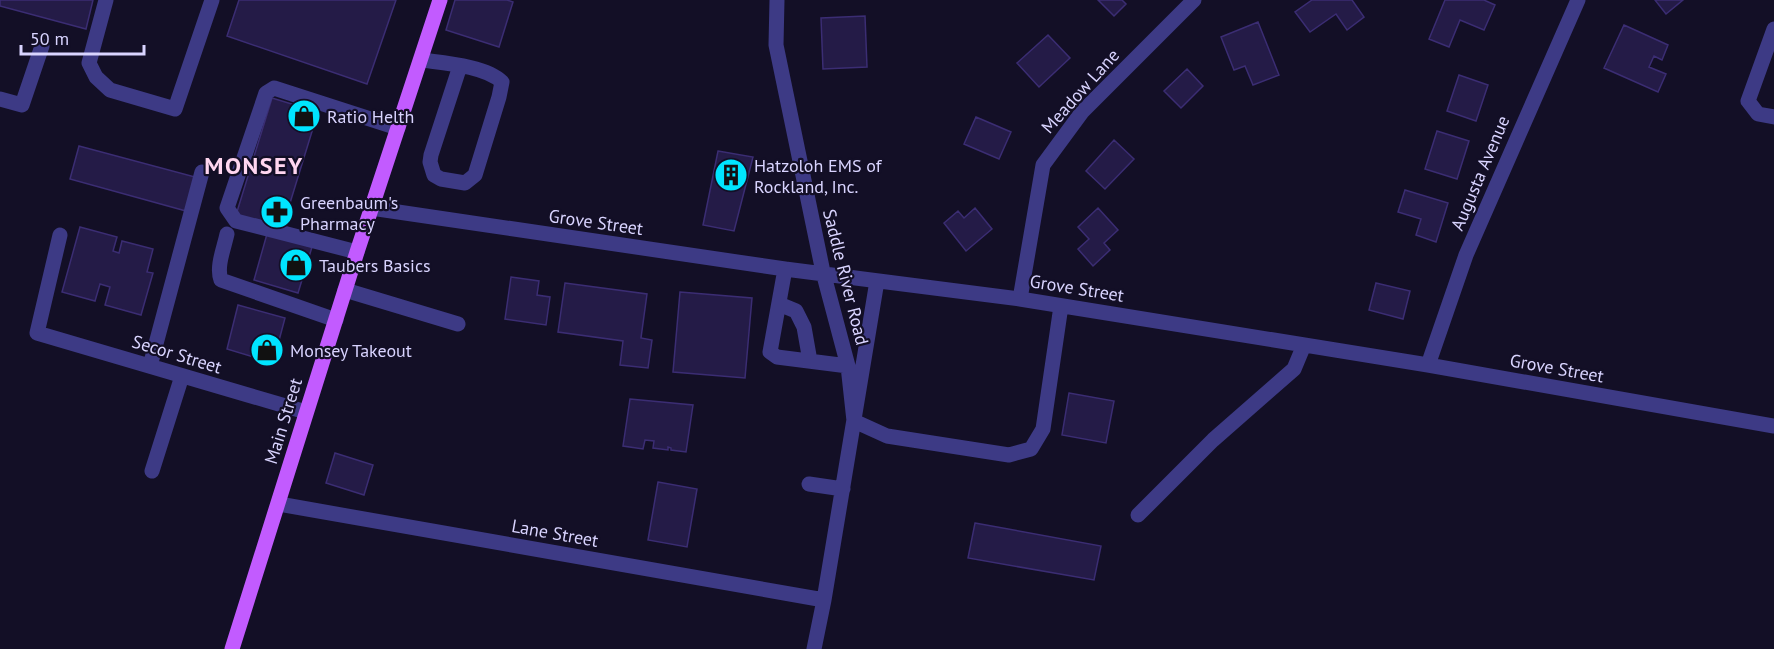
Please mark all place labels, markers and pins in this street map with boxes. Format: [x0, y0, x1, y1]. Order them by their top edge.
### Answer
shop icon: Ratio Helth [286, 98, 322, 134]
place label: Ratio Helth [327, 105, 414, 128]
place label: Hatzoloh EMS of Rockland, Inc. [754, 154, 883, 198]
building icon: Hatzoloh EMS of Rockland, Inc. [713, 157, 749, 193]
place label: Greenbaum's Pharmacy [300, 191, 398, 235]
pharmacy icon: Greenbaum's Pharmacy [259, 194, 295, 230]
shop icon: Taubers Basics [278, 247, 314, 283]
place label: Taubers Basics [319, 254, 431, 277]
shop icon: Monsey Takeout [249, 332, 285, 368]
place label: Monsey Takeout [290, 339, 412, 362]

